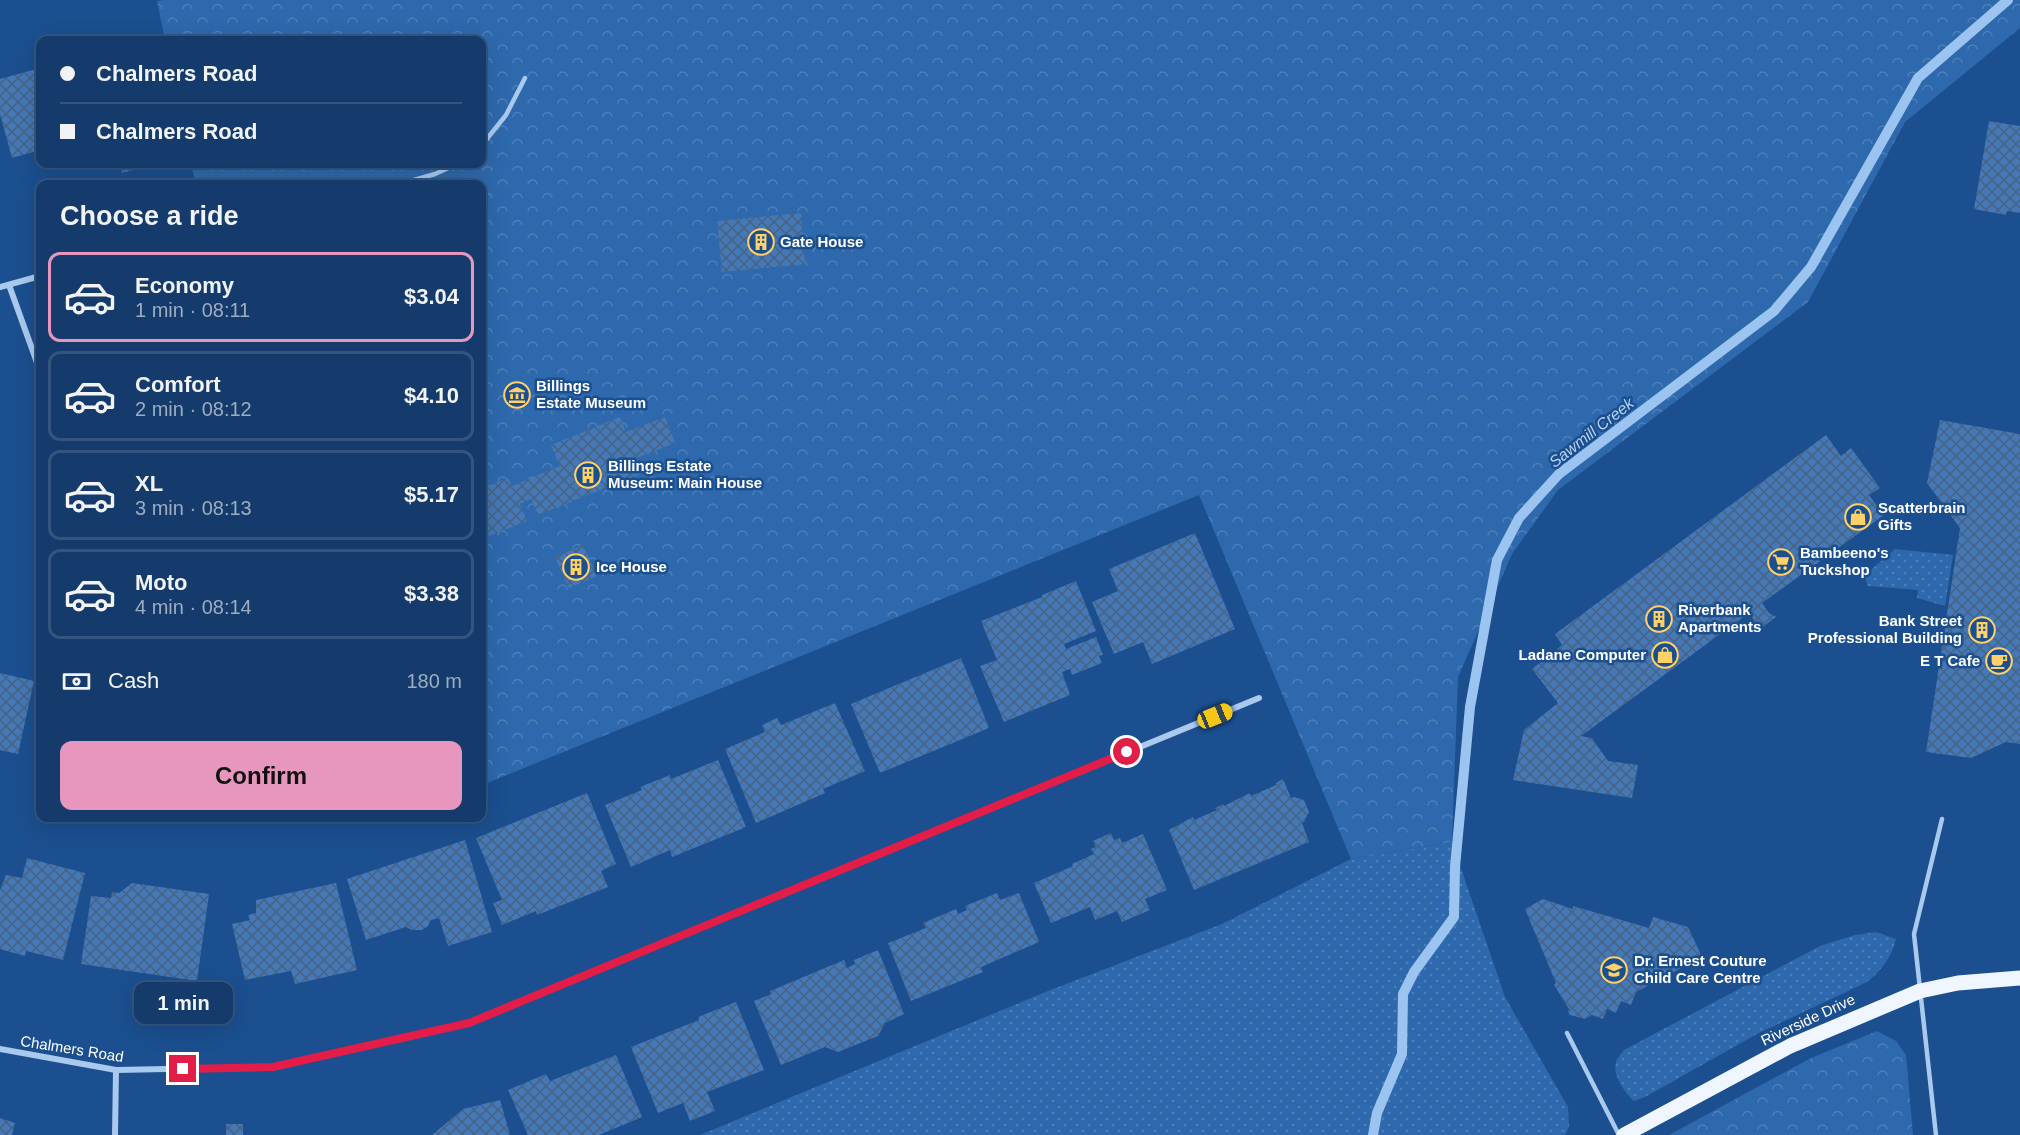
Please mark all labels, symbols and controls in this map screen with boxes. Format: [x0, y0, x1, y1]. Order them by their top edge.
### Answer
text: Chalmers Road [96, 61, 257, 86]
text: Chalmers Road [96, 119, 257, 144]
text: Choose a ride [60, 201, 239, 231]
building icon: Gate House [746, 227, 776, 257]
place label: Gate House [780, 233, 863, 250]
icon: car [63, 270, 117, 324]
text: Economy [135, 273, 234, 298]
text: $3.04 [404, 284, 459, 309]
text: 1 min · 08:11 [135, 299, 250, 321]
icon: car [63, 369, 117, 423]
text: Comfort [135, 372, 221, 397]
place label: Billings Estate Museum [536, 377, 646, 411]
museum icon: Billings Estate Museum [502, 380, 532, 410]
text: $4.10 [404, 383, 459, 408]
water label: Sawmill Creek [1546, 394, 1638, 471]
text: 2 min · 08:12 [135, 398, 252, 420]
place label: Billings Estate Museum: Main House [608, 457, 762, 491]
building icon: Billings Estate Museum: Main House [573, 460, 603, 490]
icon: car [63, 468, 117, 522]
text: XL [135, 471, 163, 496]
text: $5.17 [404, 482, 459, 507]
text: 3 min · 08:13 [135, 497, 252, 519]
place label: Scatterbrain Gifts [1878, 499, 1966, 533]
shop icon: Scatterbrain Gifts [1843, 502, 1873, 532]
place label: Bambeeno's Tuckshop [1800, 544, 1889, 578]
supermarket icon: Bambeeno's Tuckshop [1766, 547, 1796, 577]
building icon: Ice House [561, 552, 591, 582]
place label: Ice House [596, 558, 667, 575]
icon: car [63, 567, 117, 621]
text: Moto [135, 570, 188, 595]
text: $3.38 [404, 581, 459, 606]
text: 4 min · 08:14 [135, 596, 252, 618]
place label: Riverbank Apartments [1678, 601, 1761, 635]
building icon: Riverbank Apartments [1644, 604, 1674, 634]
place label: Bank Street Professional Building [1808, 612, 1962, 646]
building icon: Bank Street Professional Building [1967, 615, 1997, 645]
shop icon: Ladane Computer [1650, 640, 1680, 670]
place label: Ladane Computer [1518, 646, 1646, 663]
cafe icon: E T Cafe [1984, 646, 2014, 676]
place label: E T Cafe [1920, 652, 1980, 669]
icon: cash [60, 665, 93, 698]
text: Cash [108, 668, 159, 693]
text: 180 m [406, 670, 462, 692]
car [1195, 701, 1235, 731]
route start [1113, 738, 1140, 765]
button: Confirm [60, 741, 462, 810]
place label: Dr. Ernest Couture Child Care Centre [1634, 952, 1767, 986]
school or university icon: Dr. Ernest Couture Child Care Centre [1599, 955, 1629, 985]
callout: 1 min [134, 982, 232, 1024]
street label: Riverside Drive [1758, 990, 1857, 1049]
text: 1 min [157, 992, 210, 1014]
street label: Chalmers Road [19, 1032, 125, 1065]
route end [169, 1055, 196, 1082]

